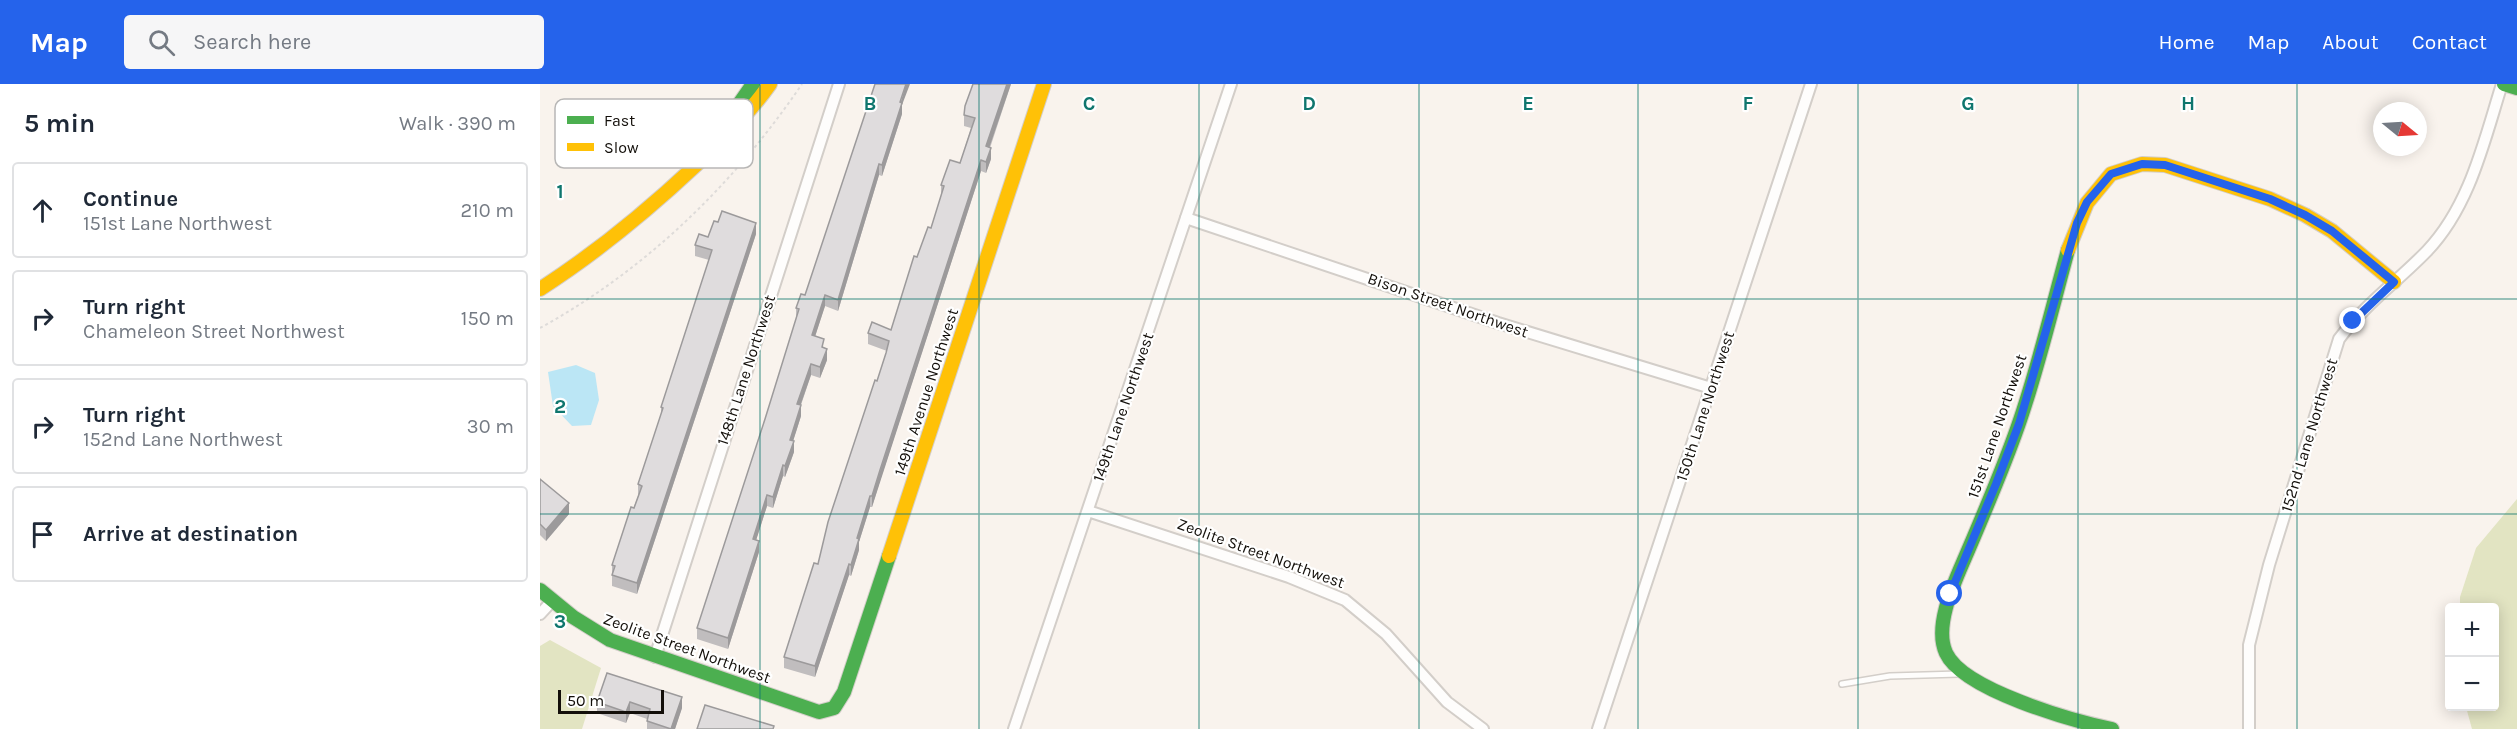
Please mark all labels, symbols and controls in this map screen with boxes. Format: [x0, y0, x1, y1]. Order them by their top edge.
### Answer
search box [124, 15, 544, 69]
text: Map [30, 26, 88, 59]
icon: search [145, 26, 178, 59]
text: Search here [193, 29, 311, 55]
text: Home [2159, 30, 2215, 54]
text: Map [2248, 30, 2289, 54]
text: About [2322, 30, 2379, 54]
text: Contact [2412, 30, 2487, 54]
text: B [864, 92, 876, 115]
text: C [1083, 92, 1095, 115]
text: D [1302, 92, 1316, 115]
text: E [1522, 92, 1534, 115]
text: F [1743, 92, 1754, 115]
text: G [1961, 92, 1975, 115]
text: H [2181, 92, 2195, 115]
legend [555, 99, 753, 168]
north arrow [2373, 102, 2427, 156]
text: 5 min [24, 108, 95, 139]
text: Fast [604, 111, 635, 130]
text: Walk · 390 m [399, 112, 516, 135]
text: Slow [604, 138, 639, 157]
text: 1 [556, 180, 564, 203]
text: Continue [83, 186, 178, 212]
icon: ahead [26, 194, 59, 227]
text: 210 m [460, 199, 514, 222]
text: 151st Lane Northwest [83, 212, 272, 235]
street label: Bison Street Northwest [1365, 269, 1531, 341]
street label: 148th Lane Northwest [713, 292, 779, 448]
text: Turn right [83, 294, 186, 320]
icon: right [26, 302, 59, 335]
street label: 149th Avenue Northwest [890, 306, 962, 478]
text: 150 m [461, 307, 514, 330]
route end [2339, 307, 2365, 333]
text: Chameleon Street Northwest [83, 320, 345, 343]
street label: 150th Lane Northwest [1672, 329, 1738, 483]
street label: 149th Lane Northwest [1089, 330, 1157, 484]
street label: 151st Lane Northwest [1963, 351, 2031, 501]
street label: 152nd Lane Northwest [2277, 356, 2341, 514]
text: 2 [554, 395, 566, 418]
text: Turn right [83, 402, 186, 428]
icon: right [26, 410, 59, 443]
text: 30 m [467, 415, 514, 438]
text: 152nd Lane Northwest [83, 428, 283, 451]
street label: Zeolite Street Northwest [1175, 514, 1347, 592]
icon: arrive [26, 518, 59, 551]
text: Arrive at destination [83, 521, 298, 547]
route start [1936, 580, 1962, 606]
map controls [2445, 603, 2499, 711]
button: + [2445, 603, 2499, 657]
street label: Zeolite Street Northwest [601, 609, 773, 687]
text: 3 [554, 610, 566, 633]
button: − [2445, 657, 2499, 711]
scale bar [558, 687, 664, 714]
text: 50 m [567, 691, 604, 710]

